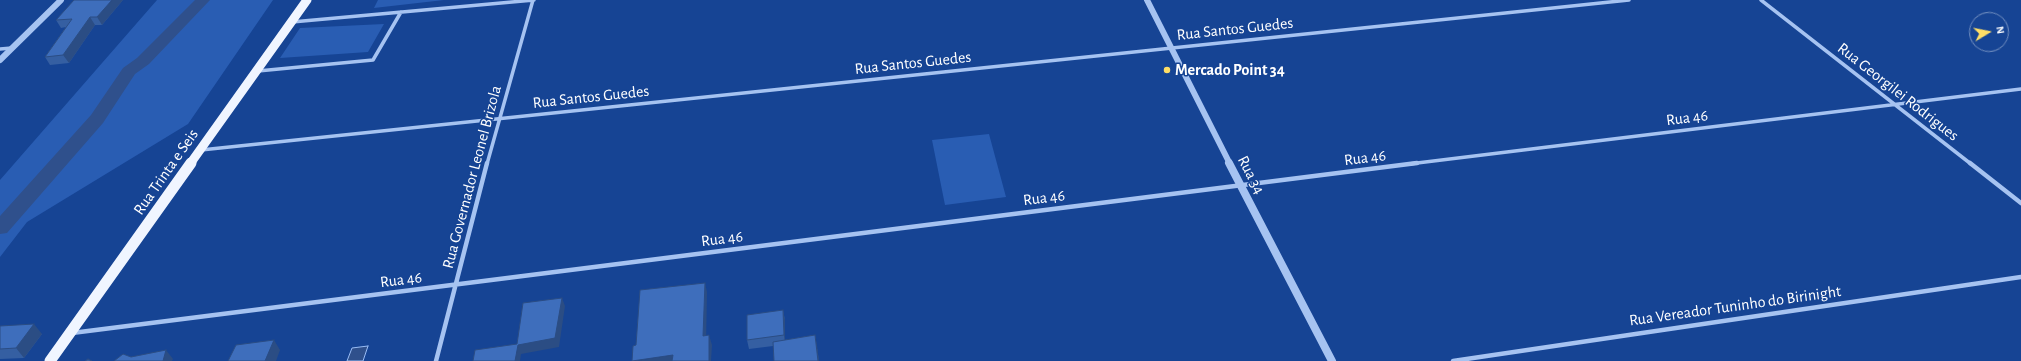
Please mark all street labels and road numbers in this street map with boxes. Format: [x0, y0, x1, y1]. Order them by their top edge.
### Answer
street label: Rua Santos Guedes [1176, 13, 1294, 45]
street label: Rua Georgilei Rodrigues [1834, 39, 1962, 145]
street label: Rua Santos Guedes [854, 47, 972, 79]
street label: Rua Santos Guedes [532, 81, 650, 113]
street label: Rua Governador Leonel Brizola [438, 83, 506, 271]
street label: Rua 46 [1665, 106, 1709, 130]
street label: Rua Trinta e Seis [129, 125, 203, 219]
street label: Rua 46 [1343, 146, 1387, 170]
street label: Rua 34 [1233, 152, 1269, 198]
street label: Rua 46 [1022, 186, 1066, 210]
street label: Rua 46 [700, 227, 744, 251]
street label: Rua 46 [379, 268, 423, 292]
street label: Rua Vereador Tuninho do Birinight [1628, 282, 1842, 330]

